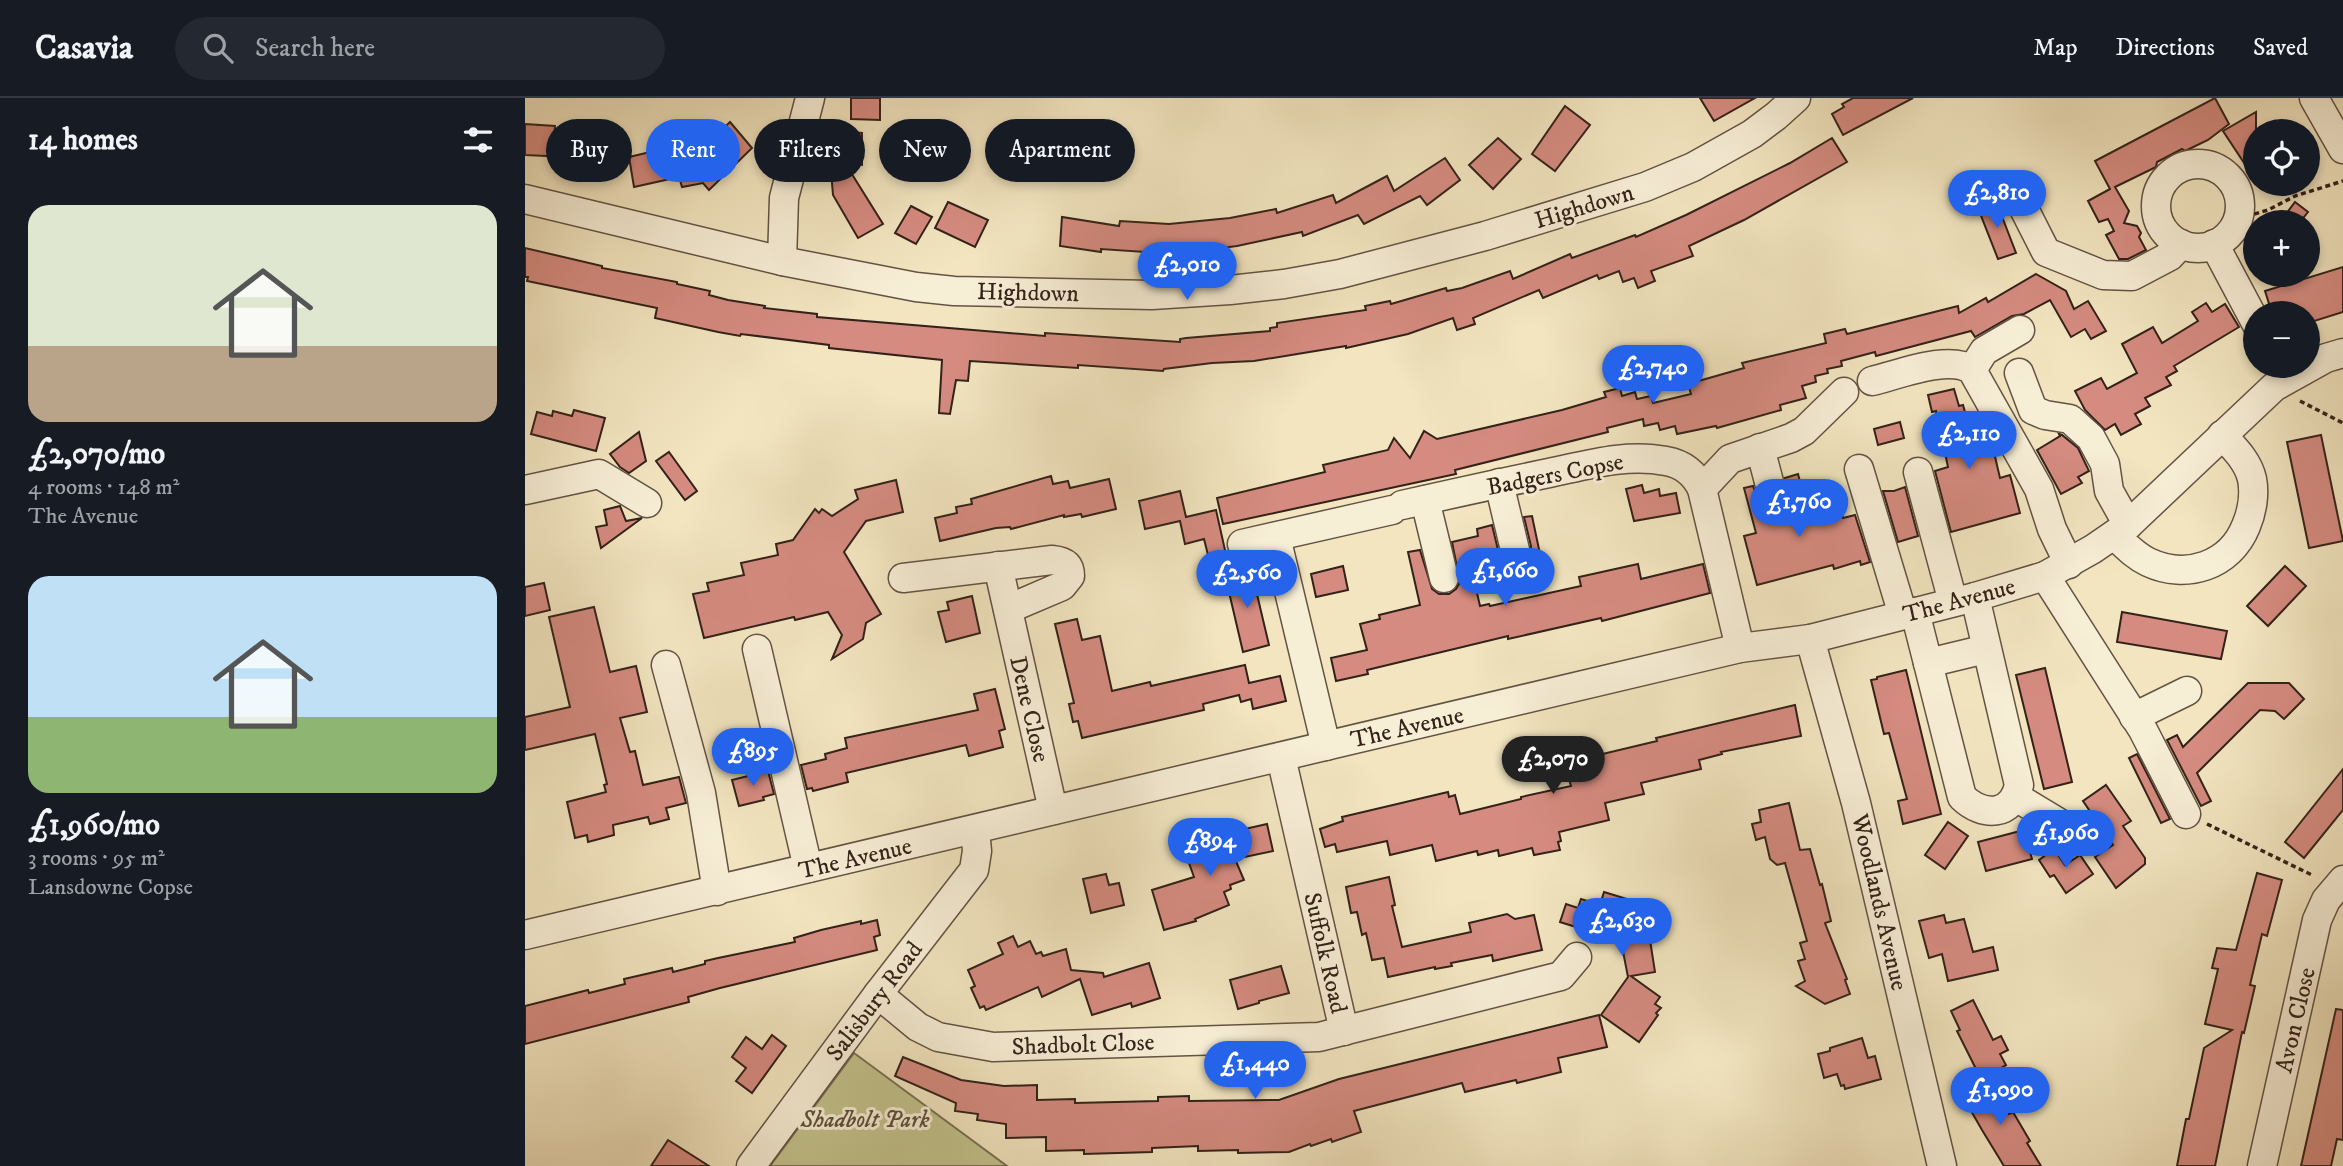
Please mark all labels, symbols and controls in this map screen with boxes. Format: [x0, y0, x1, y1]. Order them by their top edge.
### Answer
search box [175, 17, 665, 80]
text: Casavia [35, 28, 133, 69]
icon: search [199, 29, 237, 67]
text: Search here [255, 32, 375, 65]
text: Map [2033, 33, 2078, 63]
text: Directions [2116, 33, 2215, 63]
text: Saved [2253, 33, 2308, 63]
chip: Buy [546, 119, 632, 182]
chip: Rent [646, 119, 740, 182]
chip: Filters [754, 119, 865, 182]
chip: New [879, 119, 971, 182]
chip: Apartment [985, 119, 1135, 182]
map controls [2243, 119, 2320, 378]
button: locate [2243, 119, 2320, 196]
icon: filters [459, 121, 497, 159]
text: 14 homes [28, 122, 138, 159]
pin: £2,810 [1940, 170, 2054, 230]
street label: Highdown [1531, 178, 1638, 236]
text: £2,810 [1964, 178, 2030, 207]
button: + [2243, 210, 2320, 287]
pin: £2,010 [1130, 242, 1244, 302]
icon: home [200, 250, 326, 376]
text: £2,010 [1154, 250, 1220, 279]
street label: Highdown [977, 277, 1080, 309]
button: − [2243, 301, 2320, 378]
pin: £2,740 [1596, 345, 1710, 405]
text: £2,740 [1618, 353, 1688, 382]
pin: £2,110 [1912, 412, 2026, 471]
text: £2,110 [1938, 419, 2000, 448]
text: £2,070/mo [28, 436, 165, 473]
street label: Badgers Copse [1484, 447, 1626, 503]
text: 4 rooms · 148 m² [28, 473, 180, 502]
pin: £1,760 [1742, 480, 1856, 539]
text: £1,760 [1766, 487, 1832, 516]
text: The Avenue [28, 502, 138, 531]
pin: £1,660 [1448, 548, 1562, 608]
pin: £2,560 [1190, 550, 1304, 610]
text: £1,660 [1472, 556, 1538, 585]
text: £2,560 [1212, 558, 1282, 587]
street label: The Avenue [1900, 572, 2019, 630]
icon: home [200, 621, 326, 747]
street label: Dene Close [1002, 653, 1056, 765]
street label: The Avenue [1348, 700, 1467, 756]
pin: £895 [712, 728, 794, 788]
text: £895 [728, 736, 778, 765]
pin: £2,070 [1496, 736, 1610, 796]
text: £2,070 [1518, 744, 1588, 773]
text: £1,960/mo [28, 807, 160, 844]
street label: Woodlands Avenue [1844, 810, 1914, 994]
pin: £1,960 [2009, 810, 2123, 870]
pin: £894 [1169, 818, 1251, 878]
text: £1,960 [2033, 818, 2099, 847]
text: £894 [1184, 826, 1236, 855]
street label: The Avenue [796, 831, 915, 887]
text: 3 rooms · 95 m² [28, 844, 165, 873]
text: Lansdowne Copse [28, 873, 193, 902]
street label: Suffolk Road [1297, 890, 1353, 1017]
pin: £2,630 [1565, 898, 1679, 958]
text: £2,630 [1589, 906, 1655, 935]
street label: Salisbury Road [820, 936, 930, 1067]
street label: Avon Close [2269, 965, 2323, 1076]
street label: Shadbolt Close [1011, 1028, 1155, 1062]
pin: £1,440 [1198, 1042, 1312, 1101]
text: £1,440 [1220, 1049, 1290, 1078]
pin: £1,090 [1943, 1068, 2057, 1127]
text: £1,090 [1967, 1075, 2033, 1104]
park label: Shadbolt Park [799, 1105, 930, 1135]

